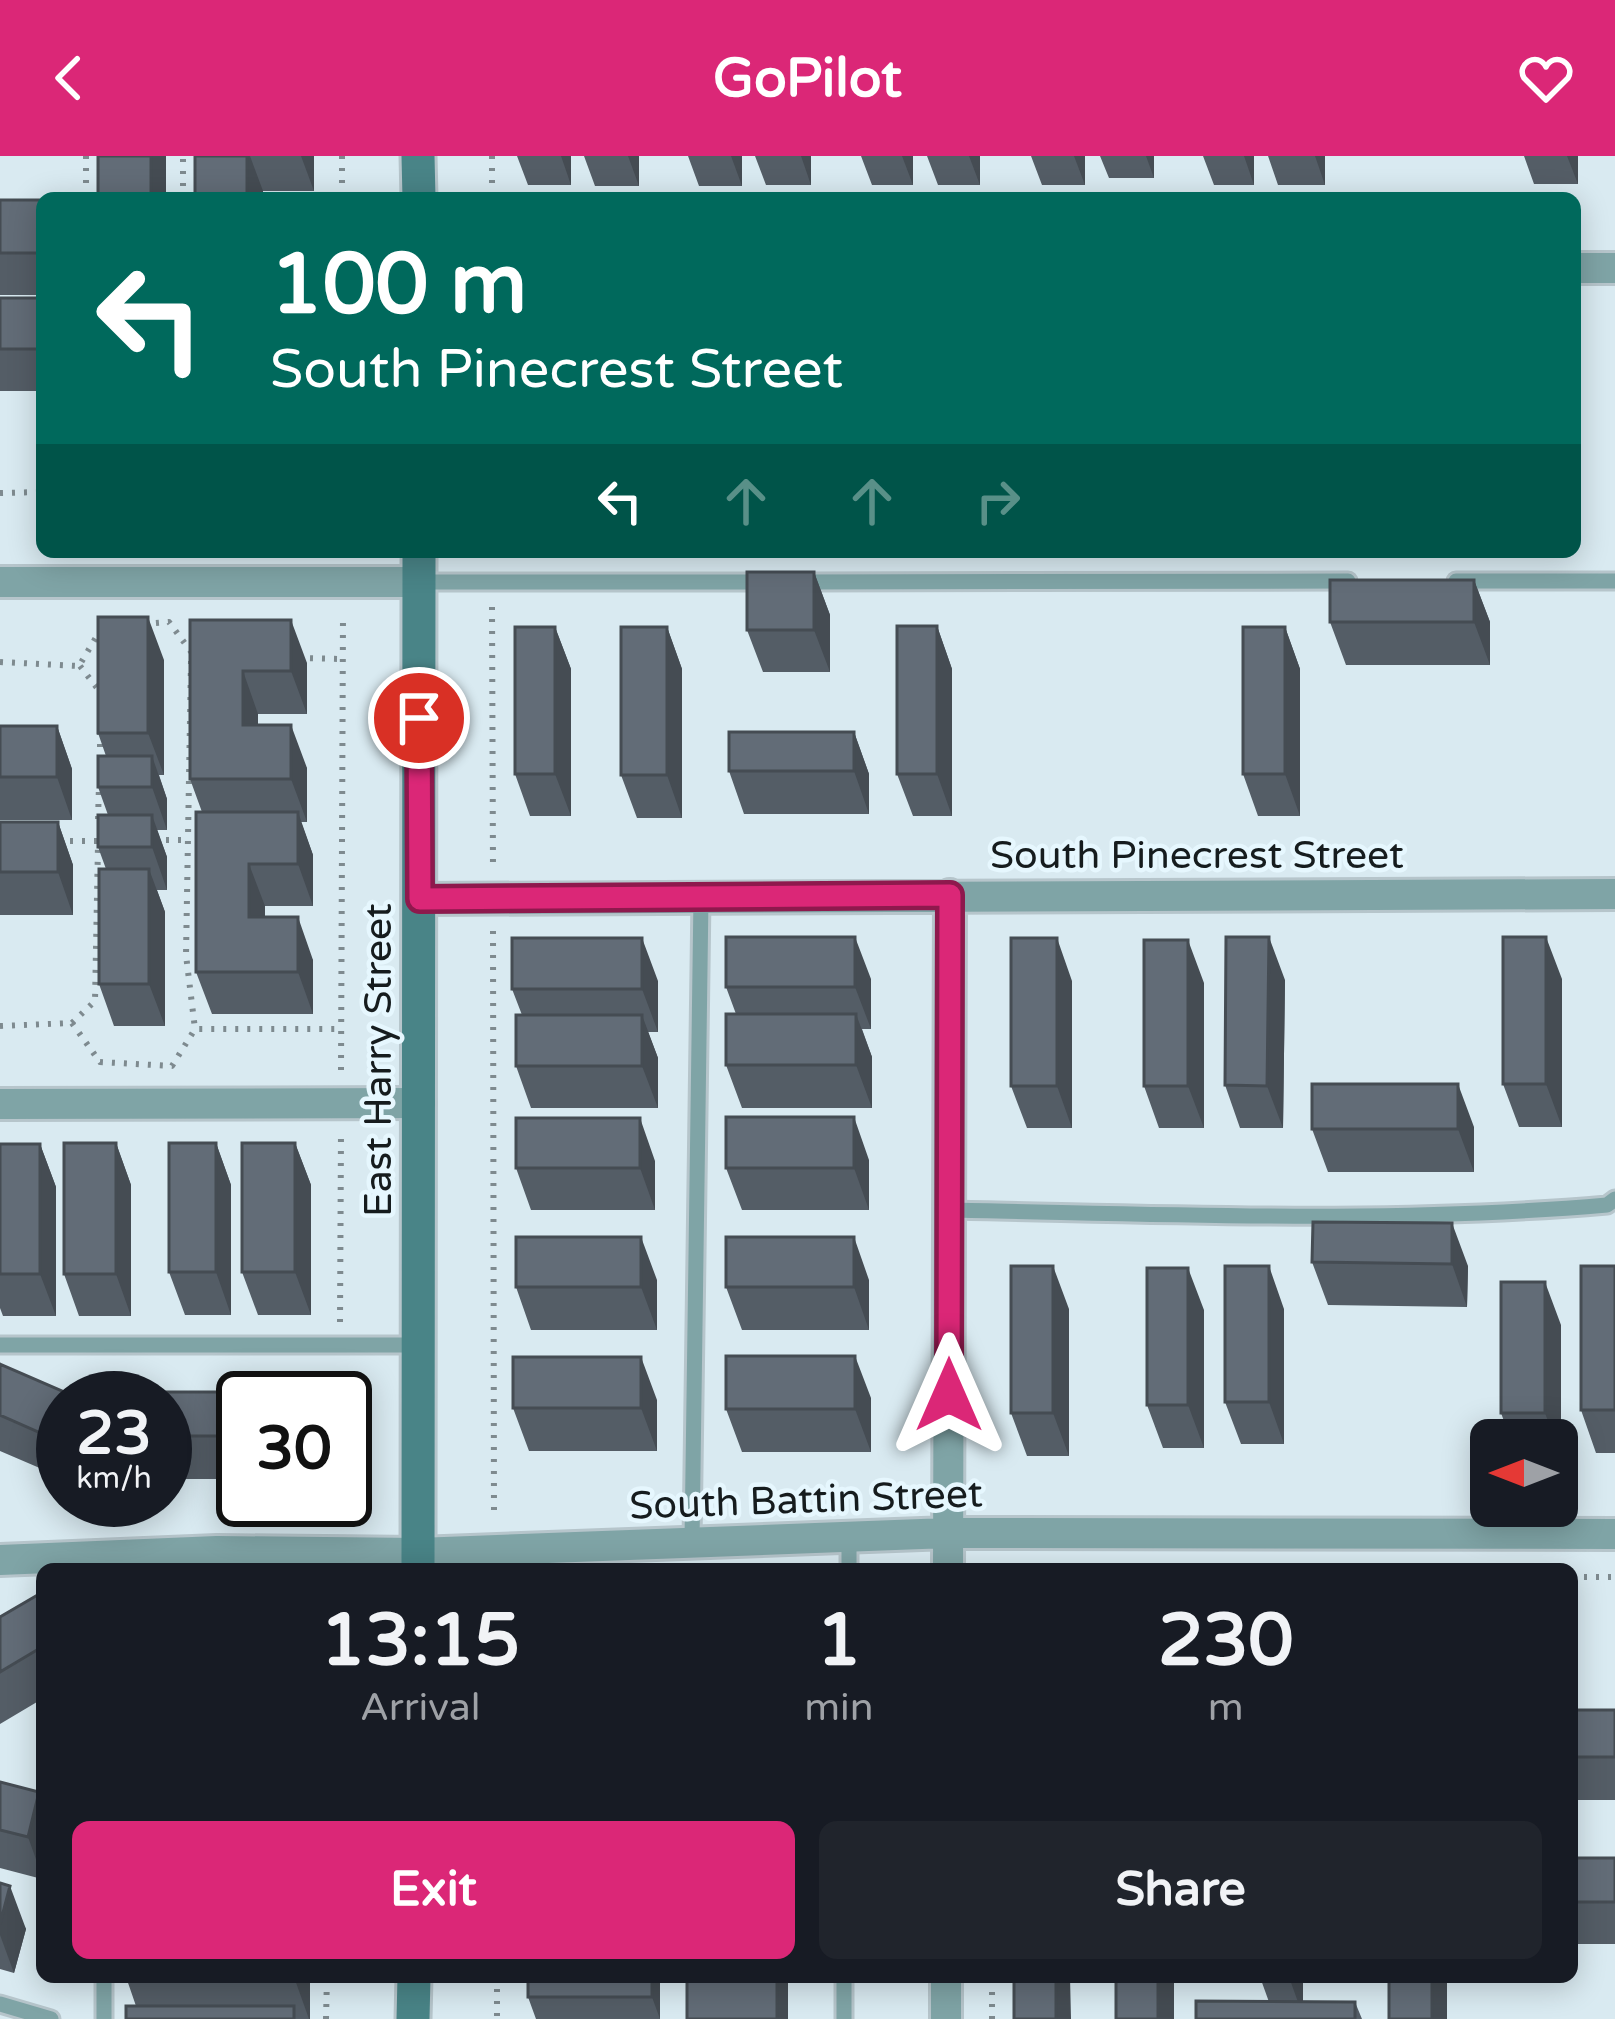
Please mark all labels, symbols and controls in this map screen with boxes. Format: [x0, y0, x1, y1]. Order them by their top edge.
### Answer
icon: back [36, 45, 102, 111]
icon: heart [1513, 45, 1579, 111]
text: GoPilot [713, 46, 902, 111]
text: 100 m [270, 235, 527, 336]
icon: left [72, 240, 228, 396]
text: South Pinecrest Street [270, 337, 843, 402]
icon: left [587, 468, 653, 534]
icon: ahead [713, 468, 779, 534]
icon: ahead [839, 468, 905, 534]
icon: right [965, 468, 1031, 534]
pin [368, 667, 470, 769]
icon: arrive [386, 685, 452, 751]
street label: South Pinecrest Street [990, 832, 1404, 879]
street label: East Harry Street [355, 903, 402, 1217]
position arrow [886, 1332, 1012, 1458]
speed limit sign: 30 [216, 1371, 372, 1527]
text: 23 [76, 1398, 152, 1470]
north arrow [1470, 1419, 1578, 1527]
map controls [1470, 1419, 1578, 1527]
text: km/h [76, 1460, 152, 1497]
street label: South Battin Street [628, 1470, 984, 1530]
text: 13:15 [320, 1598, 520, 1685]
text: 1 [816, 1598, 862, 1685]
text: 230 [1158, 1598, 1294, 1685]
text: Arrival [360, 1684, 480, 1731]
text: min [804, 1684, 874, 1731]
text: m [1208, 1684, 1244, 1731]
button: Exit [72, 1821, 795, 1959]
button: Share [819, 1821, 1542, 1959]

